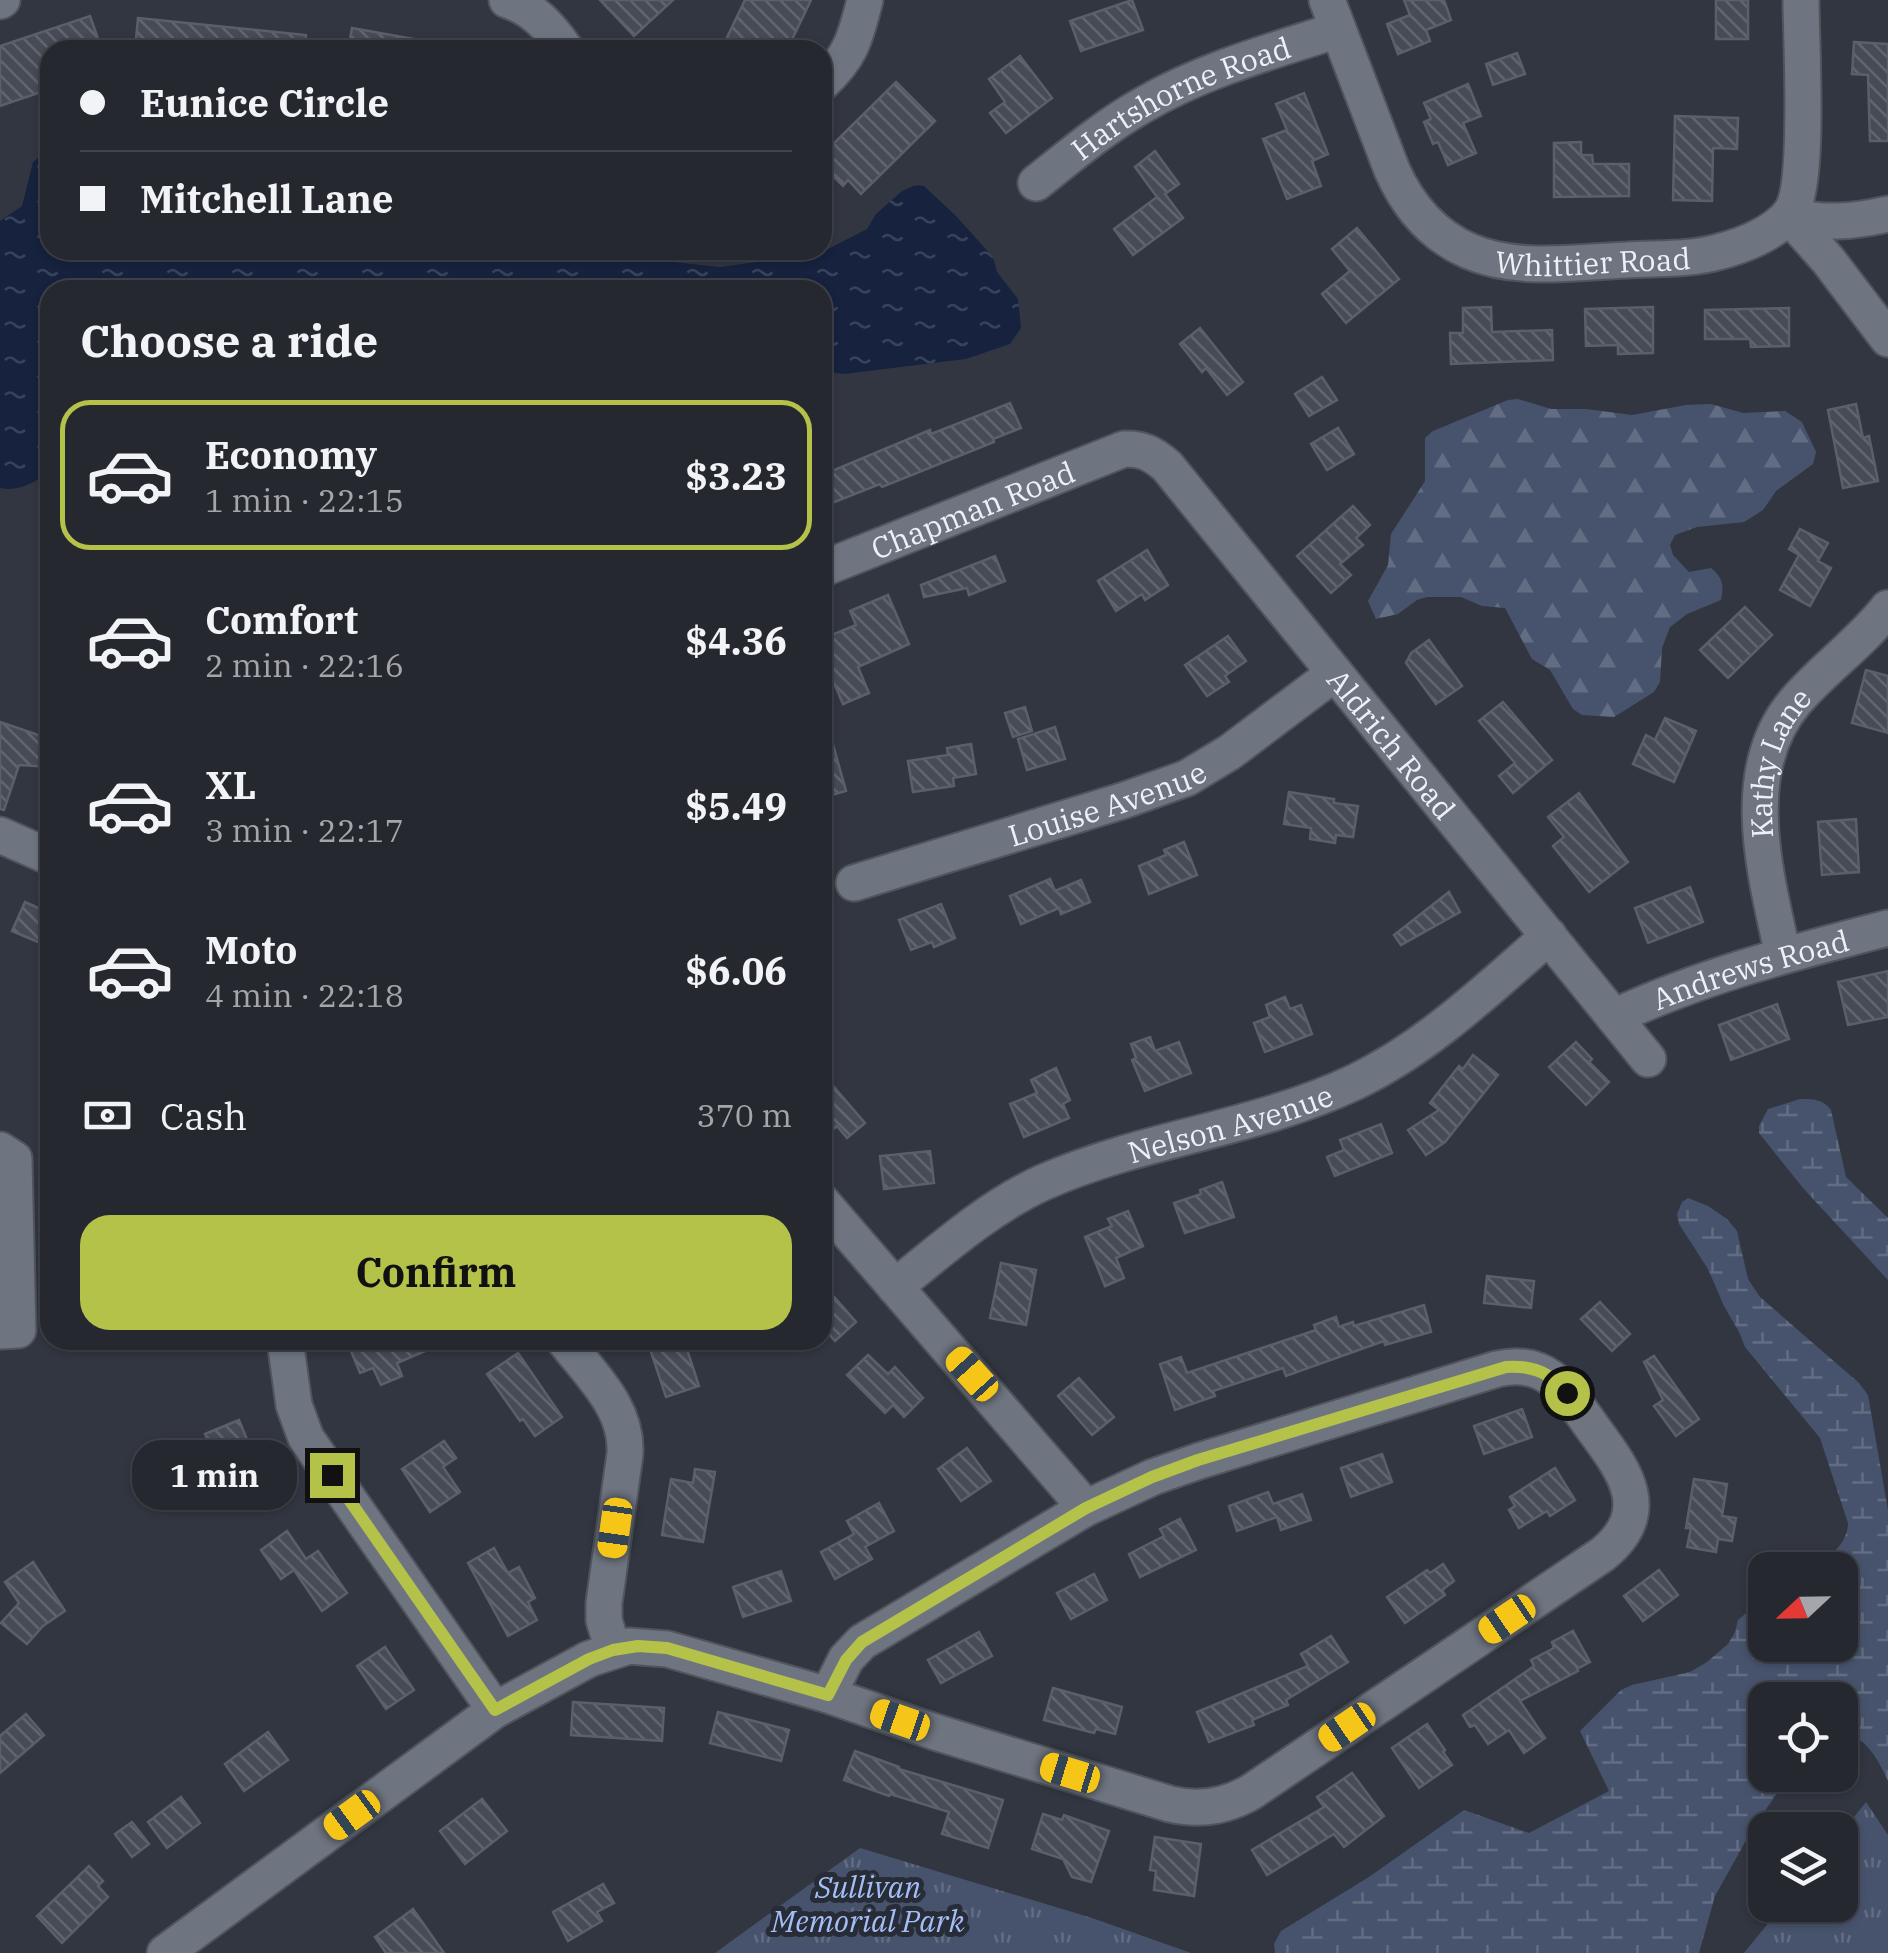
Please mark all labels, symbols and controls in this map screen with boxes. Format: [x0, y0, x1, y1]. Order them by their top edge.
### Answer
street label: Hartshorne Road [1062, 27, 1295, 168]
text: Eunice Circle [140, 78, 389, 127]
text: Mitchell Lane [140, 174, 393, 223]
street label: Whittier Road [1493, 238, 1692, 284]
text: Choose a ride [80, 311, 378, 369]
icon: car [85, 430, 175, 520]
text: Economy [205, 430, 377, 479]
text: $3.23 [685, 451, 787, 500]
street label: Chapman Road [865, 451, 1080, 567]
text: 1 min · 22:15 [205, 479, 404, 521]
icon: car [85, 595, 175, 685]
text: Comfort [205, 595, 358, 644]
text: $4.36 [685, 616, 787, 665]
text: 2 min · 22:16 [205, 644, 404, 686]
street label: Aldrich Road [1319, 660, 1465, 827]
street label: Kathy Lane [1741, 678, 1819, 839]
street label: Louise Avenue [1003, 752, 1213, 854]
icon: car [85, 760, 175, 850]
text: XL [205, 760, 256, 809]
text: $5.49 [685, 781, 787, 830]
text: 3 min · 22:17 [205, 809, 404, 851]
street label: Andrews Road [1646, 920, 1853, 1018]
icon: car [85, 925, 175, 1015]
text: Moto [205, 925, 297, 974]
text: $6.06 [685, 946, 787, 995]
text: 4 min · 22:18 [205, 974, 404, 1016]
street label: Nelson Avenue [1123, 1074, 1338, 1171]
icon: cash [80, 1088, 135, 1143]
text: Cash [160, 1091, 247, 1140]
text: 370 m [696, 1094, 792, 1136]
button: Confirm [80, 1215, 792, 1330]
car [941, 1342, 1003, 1406]
route start [1545, 1371, 1590, 1416]
callout: 1 min [132, 1440, 297, 1510]
route end [310, 1453, 355, 1498]
text: 1 min [170, 1454, 259, 1496]
car [596, 1496, 634, 1560]
north arrow [1748, 1552, 1858, 1662]
map controls [1748, 1552, 1858, 1922]
car [1474, 1590, 1540, 1648]
button: locate [1748, 1682, 1858, 1792]
car [867, 1696, 933, 1744]
car [1314, 1698, 1380, 1756]
car [1037, 1750, 1103, 1796]
car [319, 1785, 385, 1845]
button: layers [1748, 1812, 1858, 1922]
park label: Sullivan Memorial Park [770, 1867, 965, 1940]

